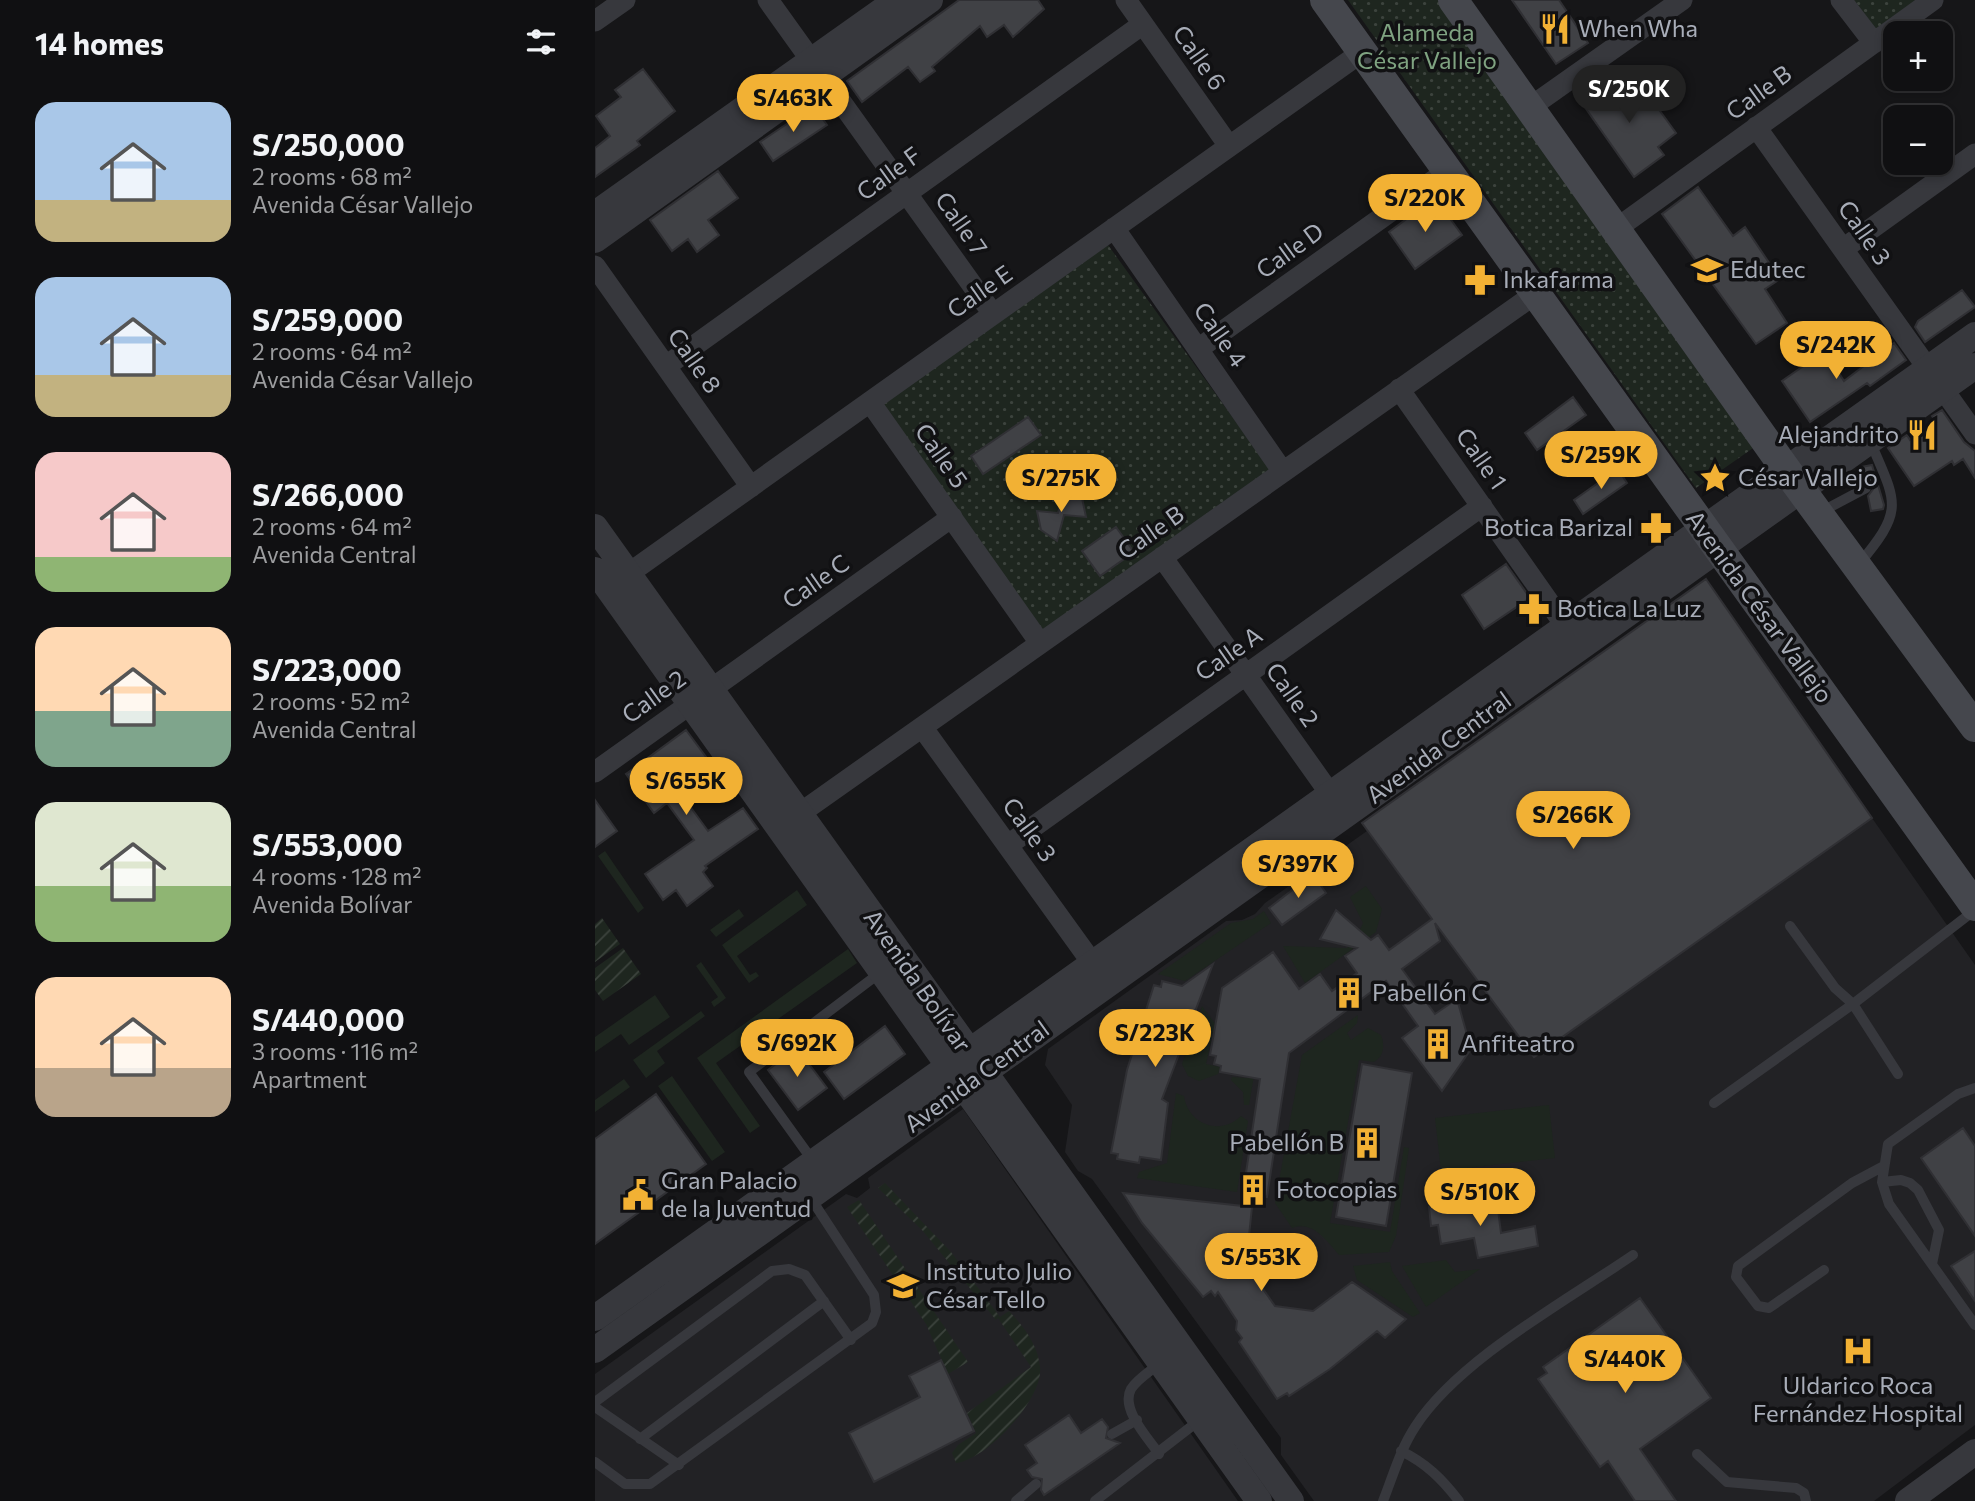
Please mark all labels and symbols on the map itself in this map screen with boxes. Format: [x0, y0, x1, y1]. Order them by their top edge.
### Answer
restaurant icon: When Wha [1538, 12, 1572, 46]
place label: When Wha [1578, 13, 1698, 42]
park label: Alameda César Vallejo [1357, 17, 1497, 74]
street label: Calle 6 [1167, 19, 1233, 95]
street label: Calle B [1720, 58, 1797, 125]
pin: S/250K [1572, 66, 1686, 125]
pin: S/463K [736, 74, 850, 134]
street label: Calle F [850, 140, 926, 206]
pin: S/220K [1368, 174, 1482, 234]
street label: Calle 7 [930, 186, 995, 261]
street label: Calle 3 [1833, 194, 1898, 270]
street label: Calle D [1250, 216, 1328, 284]
school or university icon: Edutec [1690, 253, 1724, 287]
place label: Edutec [1730, 254, 1806, 283]
street label: Calle E [941, 258, 1017, 323]
pharmacy icon: Inkafarma [1463, 263, 1497, 297]
place label: Inkafarma [1503, 264, 1614, 293]
street label: Calle 4 [1188, 296, 1254, 372]
street label: Calle 8 [662, 322, 728, 398]
pin: S/242K [1779, 322, 1893, 381]
street label: Calle 5 [910, 417, 975, 493]
restaurant icon: Alejandrito [1905, 418, 1939, 452]
place label: Alejandrito [1778, 419, 1899, 448]
street label: Calle 1 [1451, 422, 1514, 495]
pin: S/259K [1544, 432, 1658, 491]
pin: S/275K [1004, 454, 1118, 514]
place icon: César Vallejo [1698, 461, 1732, 495]
place label: César Vallejo [1738, 462, 1878, 491]
street label: Calle B [1112, 499, 1189, 565]
street label: Avenida César Vallejo [1681, 504, 1840, 708]
pharmacy icon: Botica Barizal [1639, 511, 1673, 545]
place label: Botica Barizal [1484, 512, 1633, 541]
street label: Calle C [776, 547, 854, 614]
pharmacy icon: Botica La Luz [1517, 592, 1551, 626]
place label: Botica La Luz [1557, 593, 1702, 622]
street label: Calle A [1189, 619, 1267, 686]
street label: Calle 2 [1261, 656, 1326, 732]
street label: Calle 2 [616, 663, 691, 729]
street label: Avenida Central [1360, 685, 1516, 809]
pin: S/655K [629, 758, 743, 817]
street label: Calle 3 [997, 791, 1063, 867]
pin: S/266K [1516, 792, 1630, 851]
pin: S/397K [1241, 841, 1355, 900]
street label: Avenida Bolívar [858, 903, 978, 1057]
building icon: Pabellón C [1332, 976, 1366, 1010]
place label: Pabellón C [1372, 977, 1488, 1006]
pin: S/223K [1098, 1010, 1212, 1069]
street label: Avenida Central [898, 1014, 1054, 1138]
pin: S/692K [740, 1020, 854, 1079]
building icon: Anfiteatro [1421, 1027, 1455, 1061]
place label: Anfiteatro [1461, 1028, 1575, 1057]
building icon: Pabellón B [1350, 1126, 1384, 1160]
place label: Pabellón B [1229, 1127, 1344, 1156]
place label: Gran Palacio de la Juventud [661, 1165, 811, 1222]
pin: S/510K [1423, 1168, 1537, 1228]
building icon: Fotocopias [1236, 1173, 1270, 1207]
place label: Fotocopias [1276, 1174, 1397, 1203]
public building icon: Gran Palacio de la Juventud [621, 1178, 655, 1212]
pin: S/553K [1204, 1234, 1318, 1293]
place label: Instituto Julio César Tello [926, 1256, 1072, 1313]
school or university icon: Instituto Julio César Tello [886, 1269, 920, 1303]
hospital icon: Uldarico Roca Fernández Hospital [1841, 1334, 1875, 1368]
pin: S/440K [1568, 1336, 1682, 1395]
place label: Uldarico Roca Fernández Hospital [1753, 1370, 1963, 1427]

